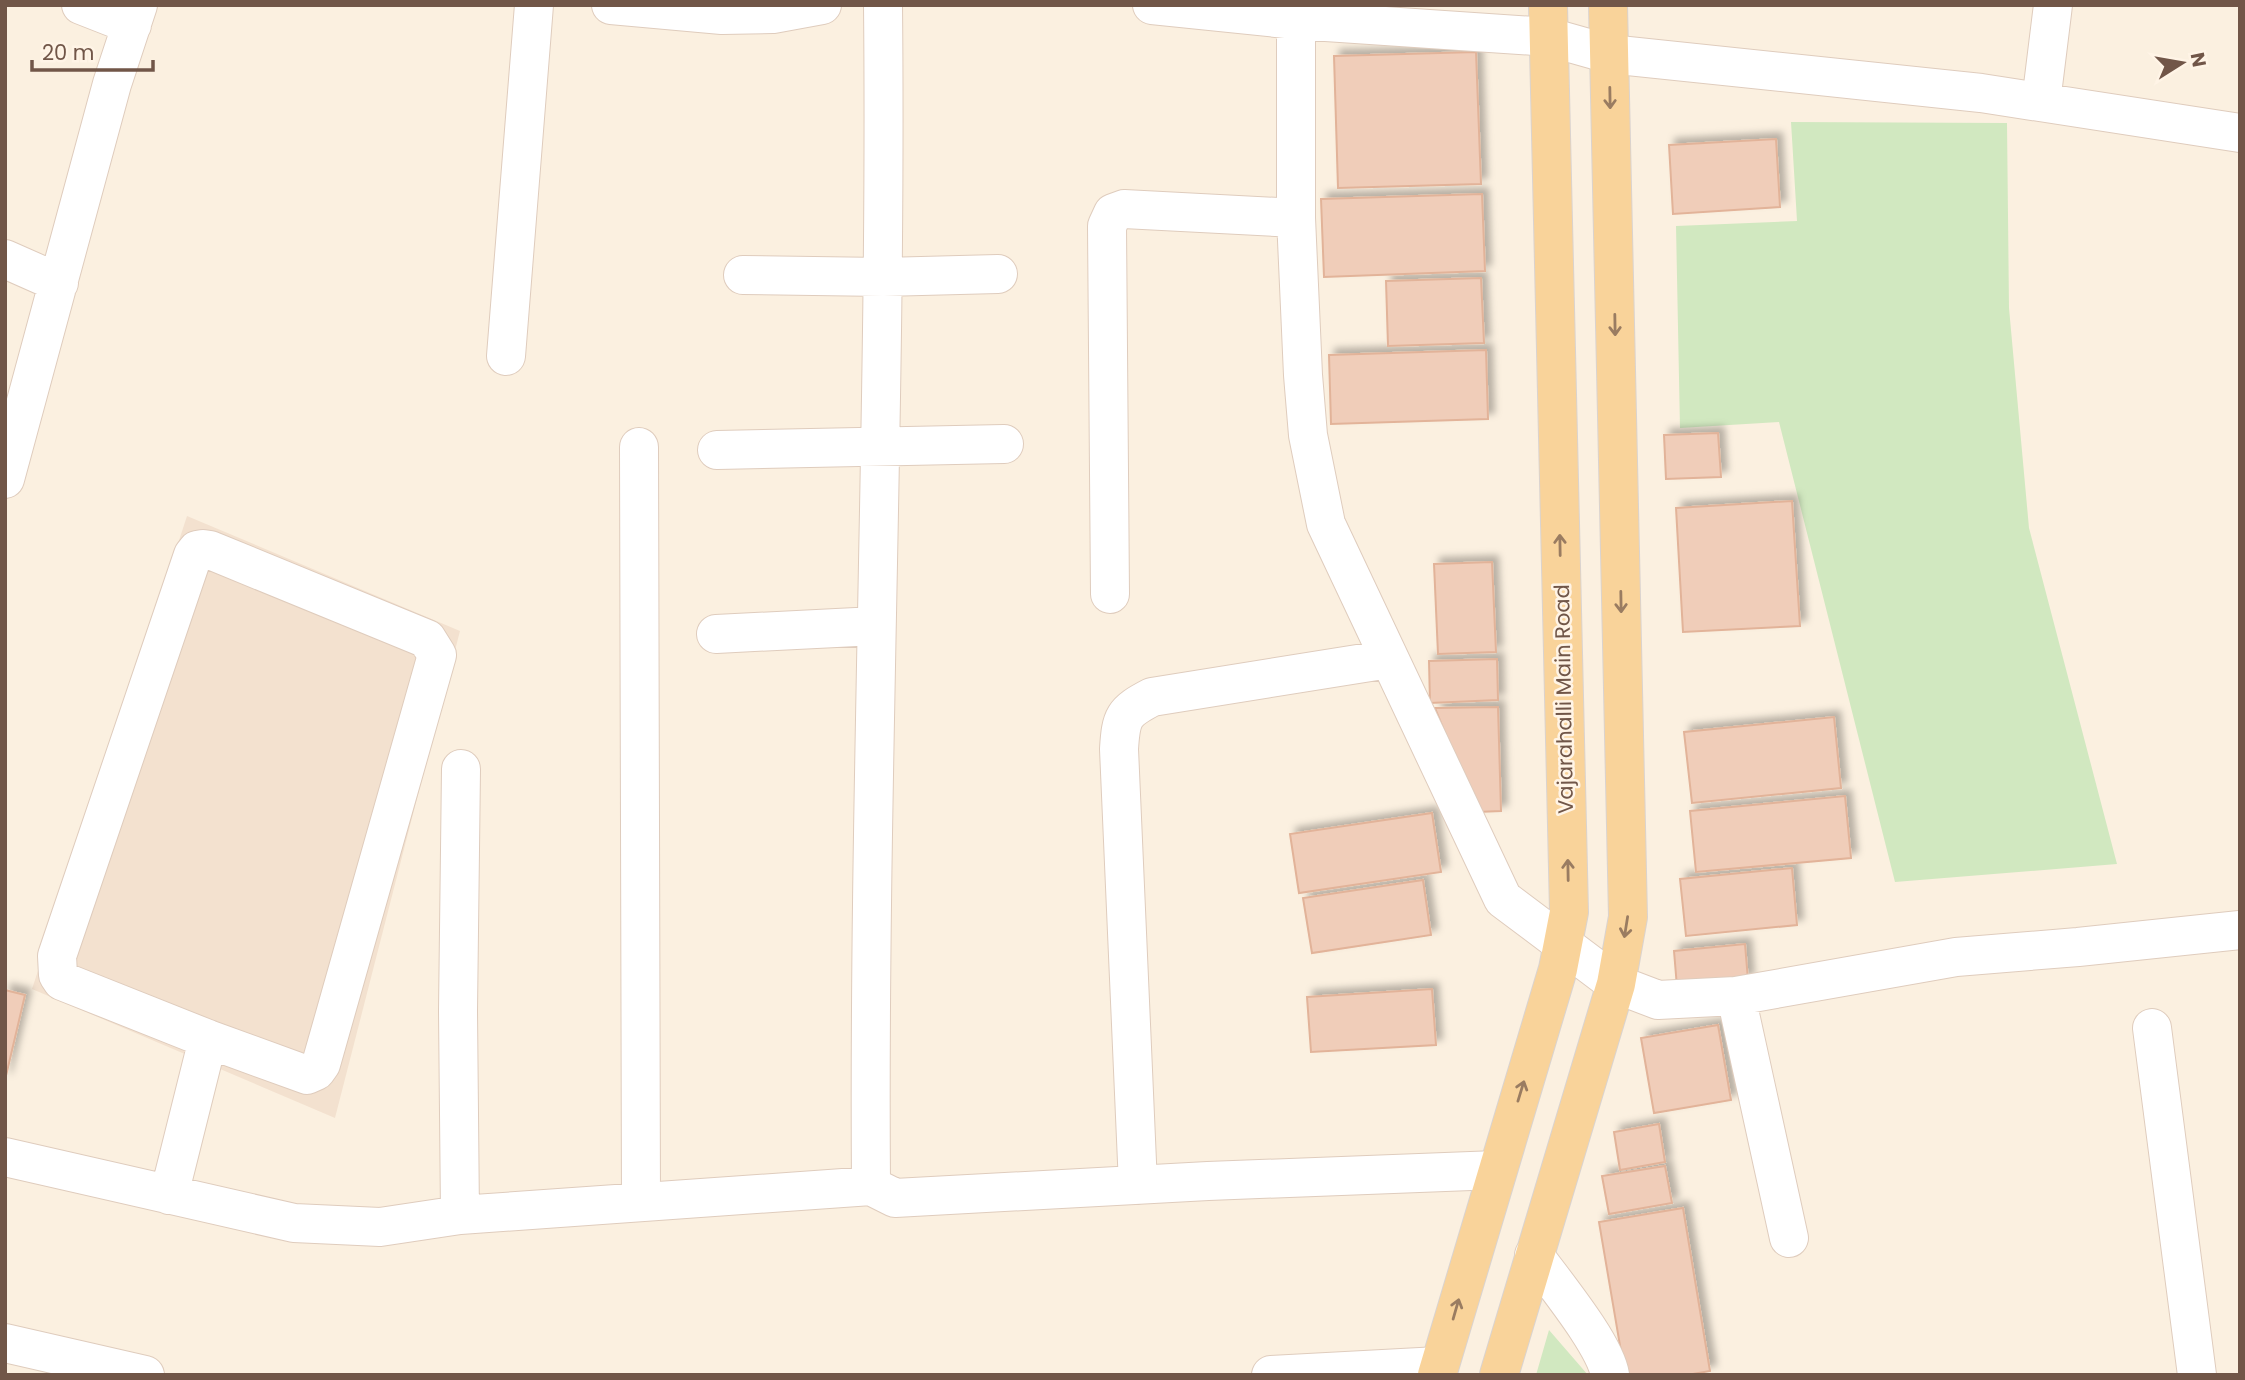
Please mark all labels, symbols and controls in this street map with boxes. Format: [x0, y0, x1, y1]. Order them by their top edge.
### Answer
scale bar [32, 28, 152, 72]
north arrow [2147, 28, 2217, 98]
text: 20 m [42, 38, 95, 67]
text: N [2184, 50, 2213, 69]
one-way arrow [1603, 86, 1617, 109]
one-way arrow [1608, 314, 1622, 337]
one-way arrow [1553, 534, 1567, 557]
street label: Vajarahalli Main Road [1547, 584, 1580, 814]
one-way arrow [1615, 590, 1628, 613]
one-way arrow [1561, 859, 1574, 882]
one-way arrow [1619, 915, 1632, 938]
one-way arrow [1516, 1081, 1529, 1103]
one-way arrow [1450, 1298, 1463, 1320]

